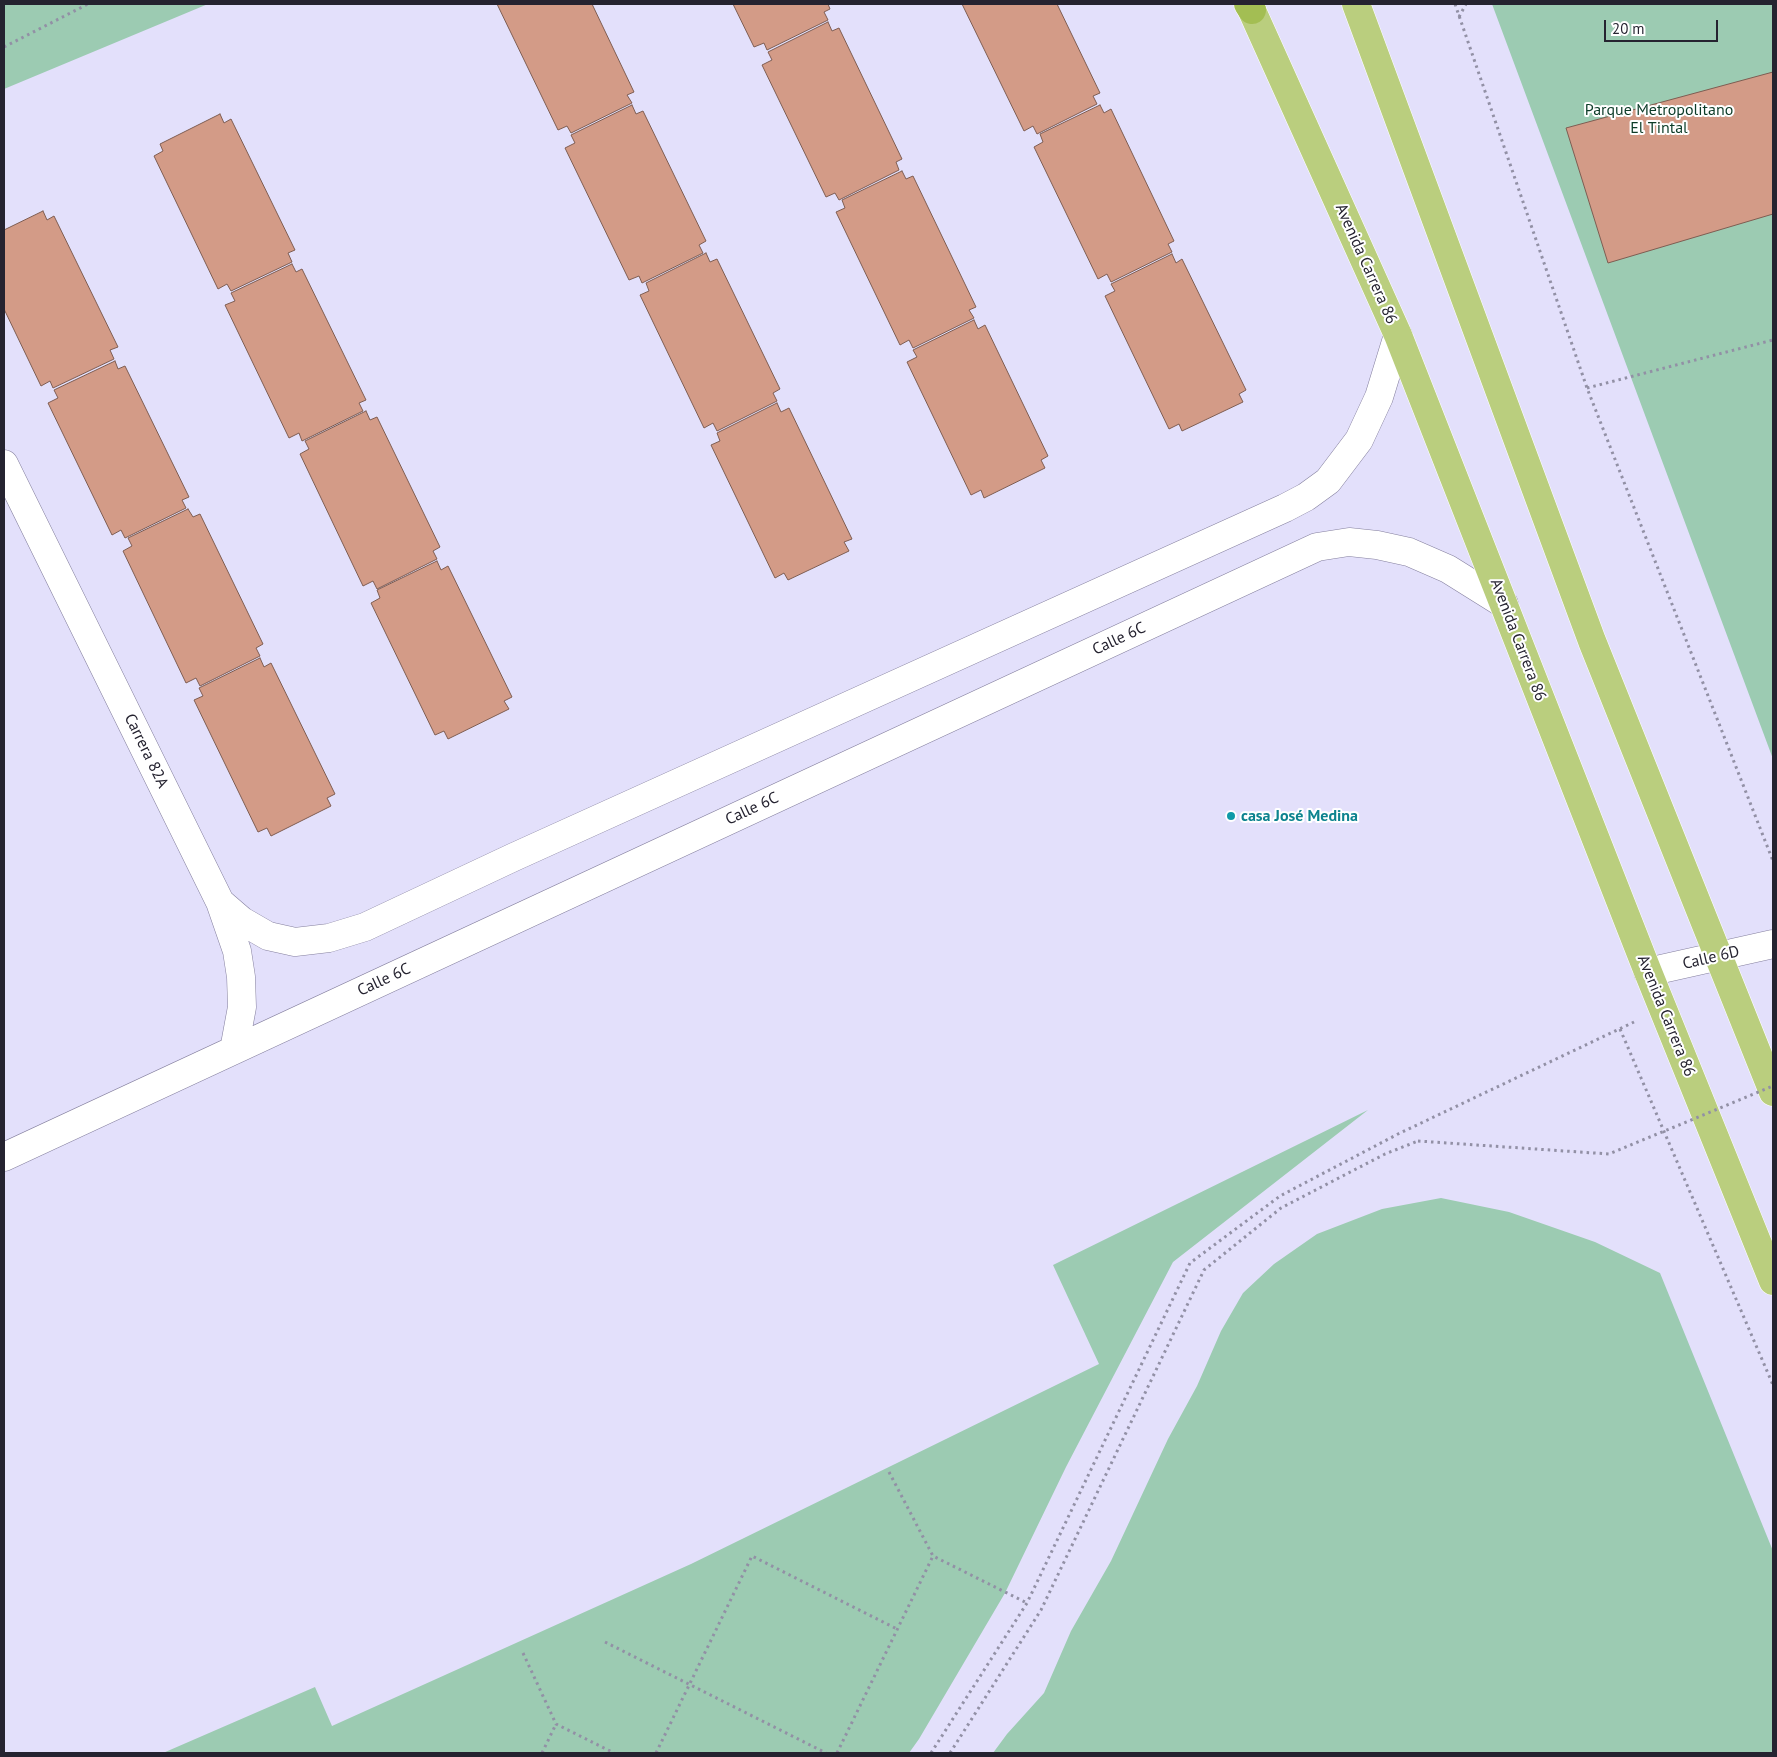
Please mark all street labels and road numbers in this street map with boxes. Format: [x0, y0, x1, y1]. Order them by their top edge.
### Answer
street label: Avenida Carrera 86 [1331, 201, 1401, 327]
street label: Avenida Carrera 86 [1486, 576, 1550, 704]
street label: Calle 6C [1089, 618, 1149, 660]
street label: Carrera 82A [120, 711, 172, 791]
street label: Calle 6C [722, 788, 782, 830]
street label: Calle 6D [1681, 942, 1741, 974]
street label: Avenida Carrera 86 [1633, 953, 1699, 1079]
street label: Calle 6C [354, 959, 414, 1001]

